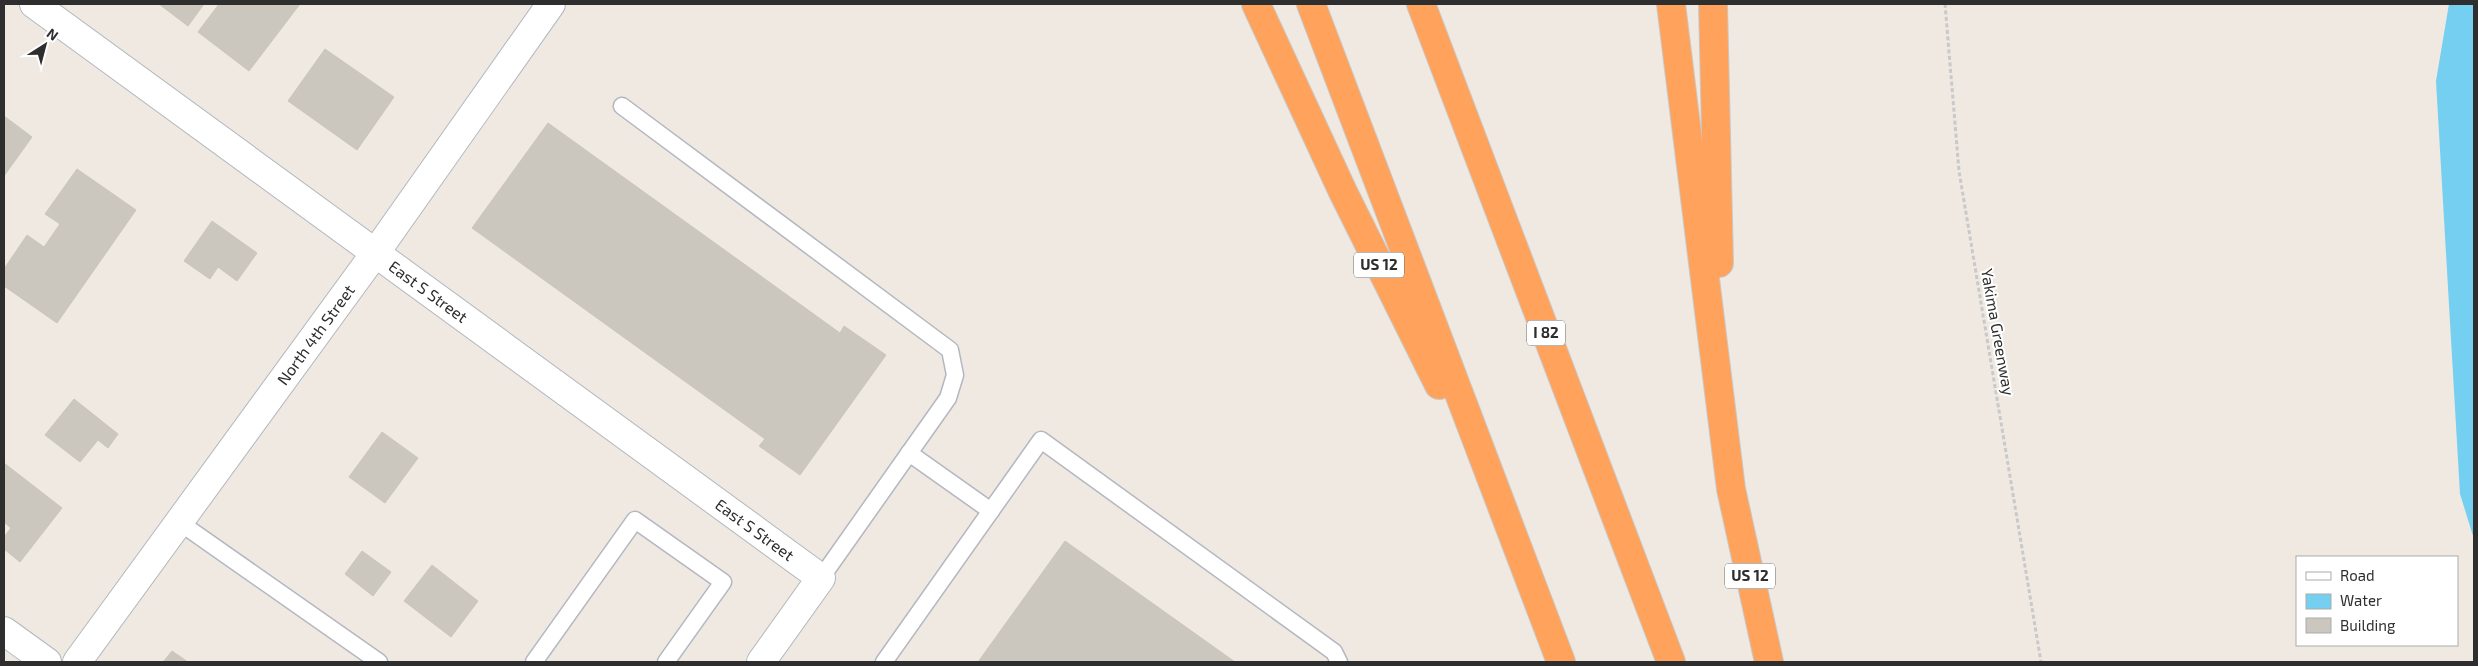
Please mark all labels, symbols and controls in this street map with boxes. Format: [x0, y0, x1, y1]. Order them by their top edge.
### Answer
north arrow [20, 20, 70, 70]
text: N [44, 24, 62, 44]
road number: US 12 [1354, 252, 1404, 278]
street label: East S Street [386, 256, 472, 326]
street label: Yakima Greenway [1978, 267, 2019, 397]
street label: North 4th Street [272, 281, 358, 388]
road number: I 82 [1527, 320, 1565, 346]
street label: East S Street [712, 494, 798, 564]
legend [2296, 556, 2458, 646]
road number: US 12 [1725, 564, 1775, 588]
text: Road [2340, 566, 2375, 584]
text: Water [2340, 591, 2382, 609]
text: Building [2340, 616, 2396, 634]

